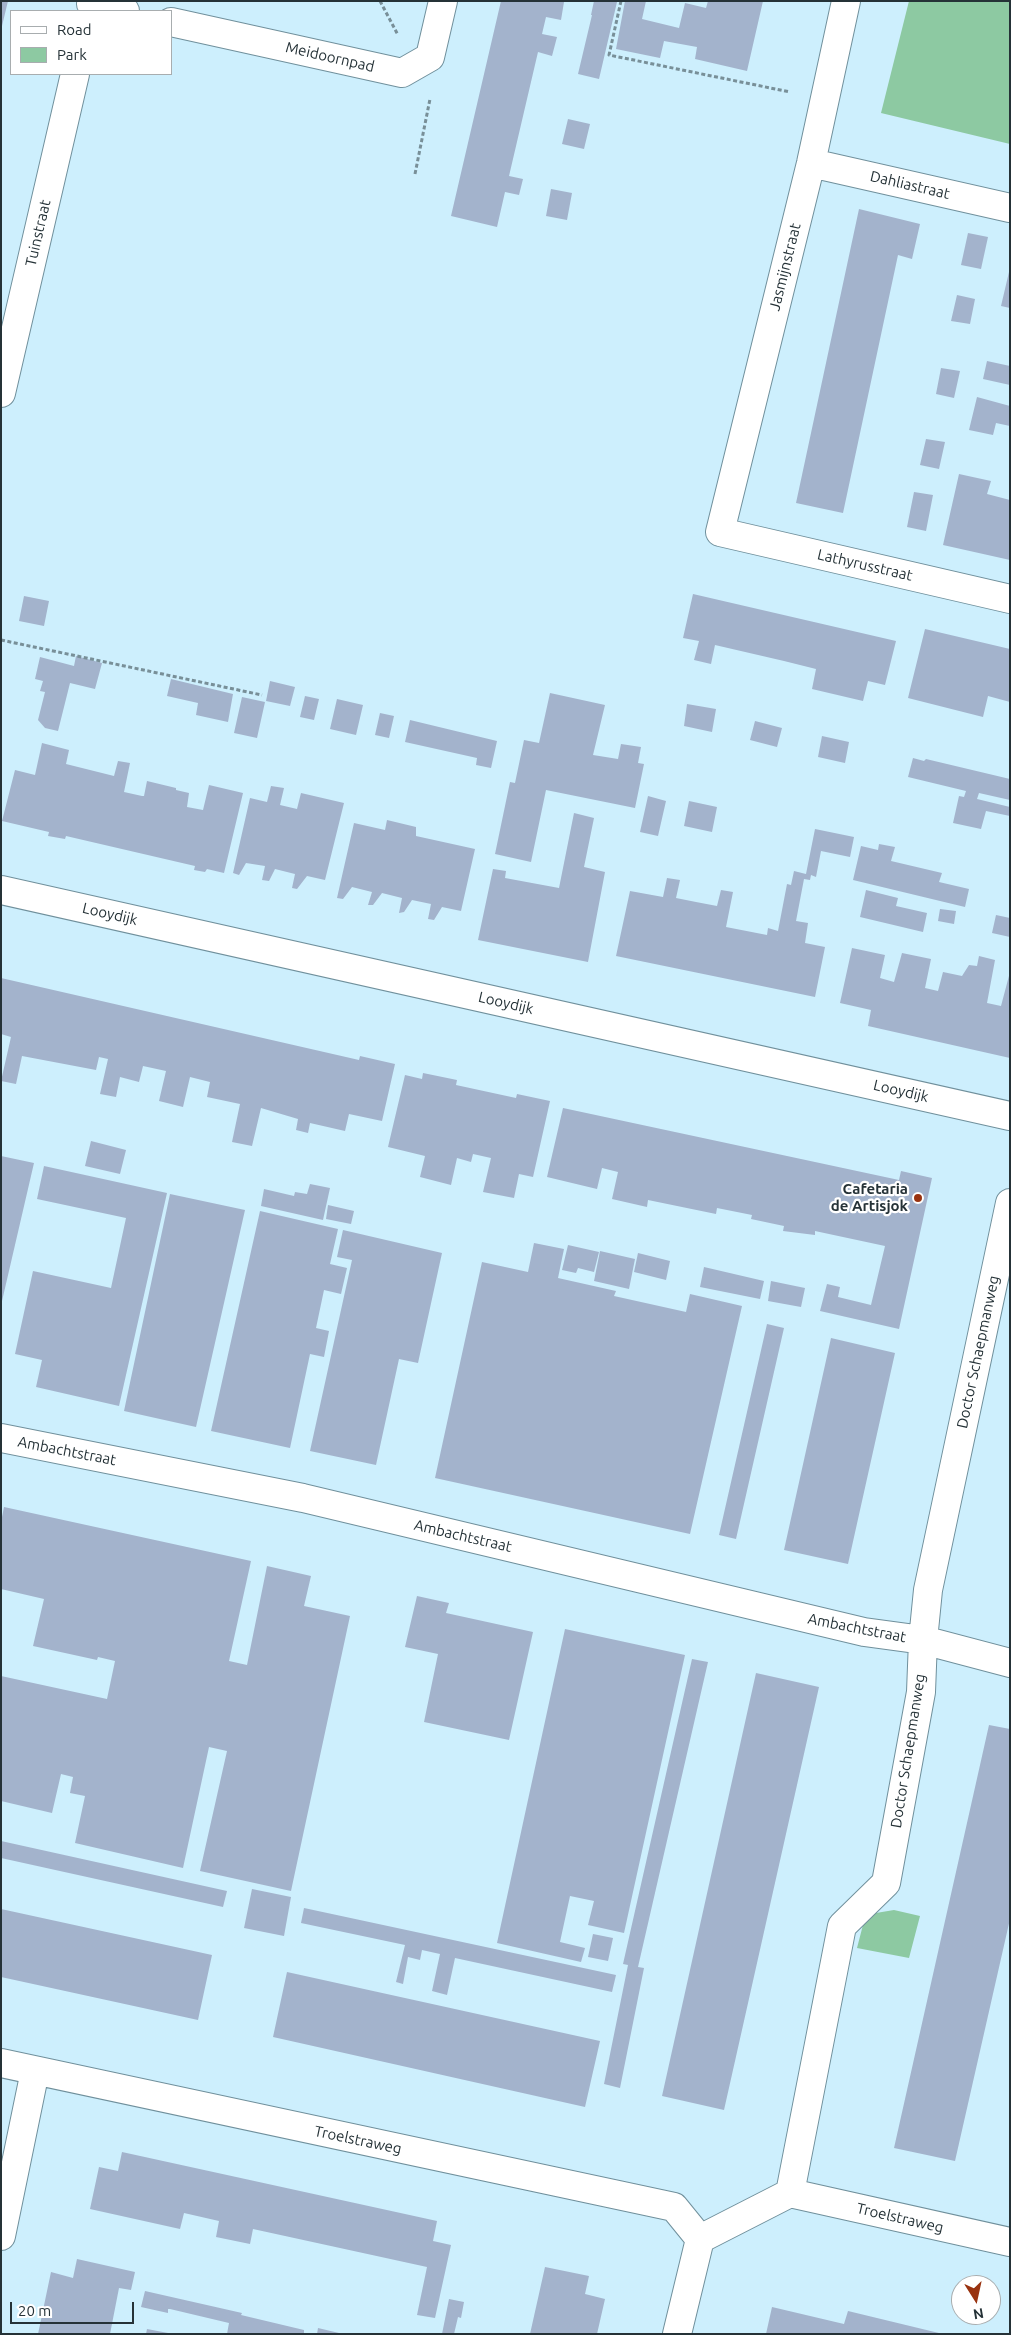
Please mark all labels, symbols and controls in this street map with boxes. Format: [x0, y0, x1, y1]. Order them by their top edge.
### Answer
legend [10, 10, 172, 75]
text: Road [57, 21, 92, 38]
street label: Meidoornpad [284, 38, 376, 76]
text: Park [57, 46, 87, 63]
street label: Dahliastraat [868, 167, 952, 203]
street label: Tuinstraat [22, 198, 54, 268]
street label: Jasmijnstraat [765, 221, 805, 313]
street label: Lathyrusstraat [816, 545, 914, 585]
street label: Looydijk [81, 899, 139, 929]
street label: Looydijk [477, 988, 535, 1018]
street label: Looydijk [872, 1076, 930, 1106]
place label: Cafetaria de Artisjok [831, 1180, 908, 1215]
marker: Cafetaria de Artisjok [912, 1192, 924, 1204]
street label: Doctor Schaepmanweg [953, 1274, 1003, 1430]
street label: Ambachtstraat [16, 1433, 118, 1469]
street label: Ambachtstraat [412, 1516, 514, 1556]
street label: Ambachtstraat [806, 1610, 908, 1646]
street label: Doctor Schaepmanweg [887, 1673, 929, 1829]
street label: Troelstraweg [313, 2122, 403, 2158]
street label: Troelstraweg [855, 2199, 945, 2237]
north arrow [951, 2275, 1001, 2325]
scale bar [12, 2292, 136, 2324]
text: 20 m [18, 2302, 51, 2319]
text: N [972, 2305, 985, 2323]

